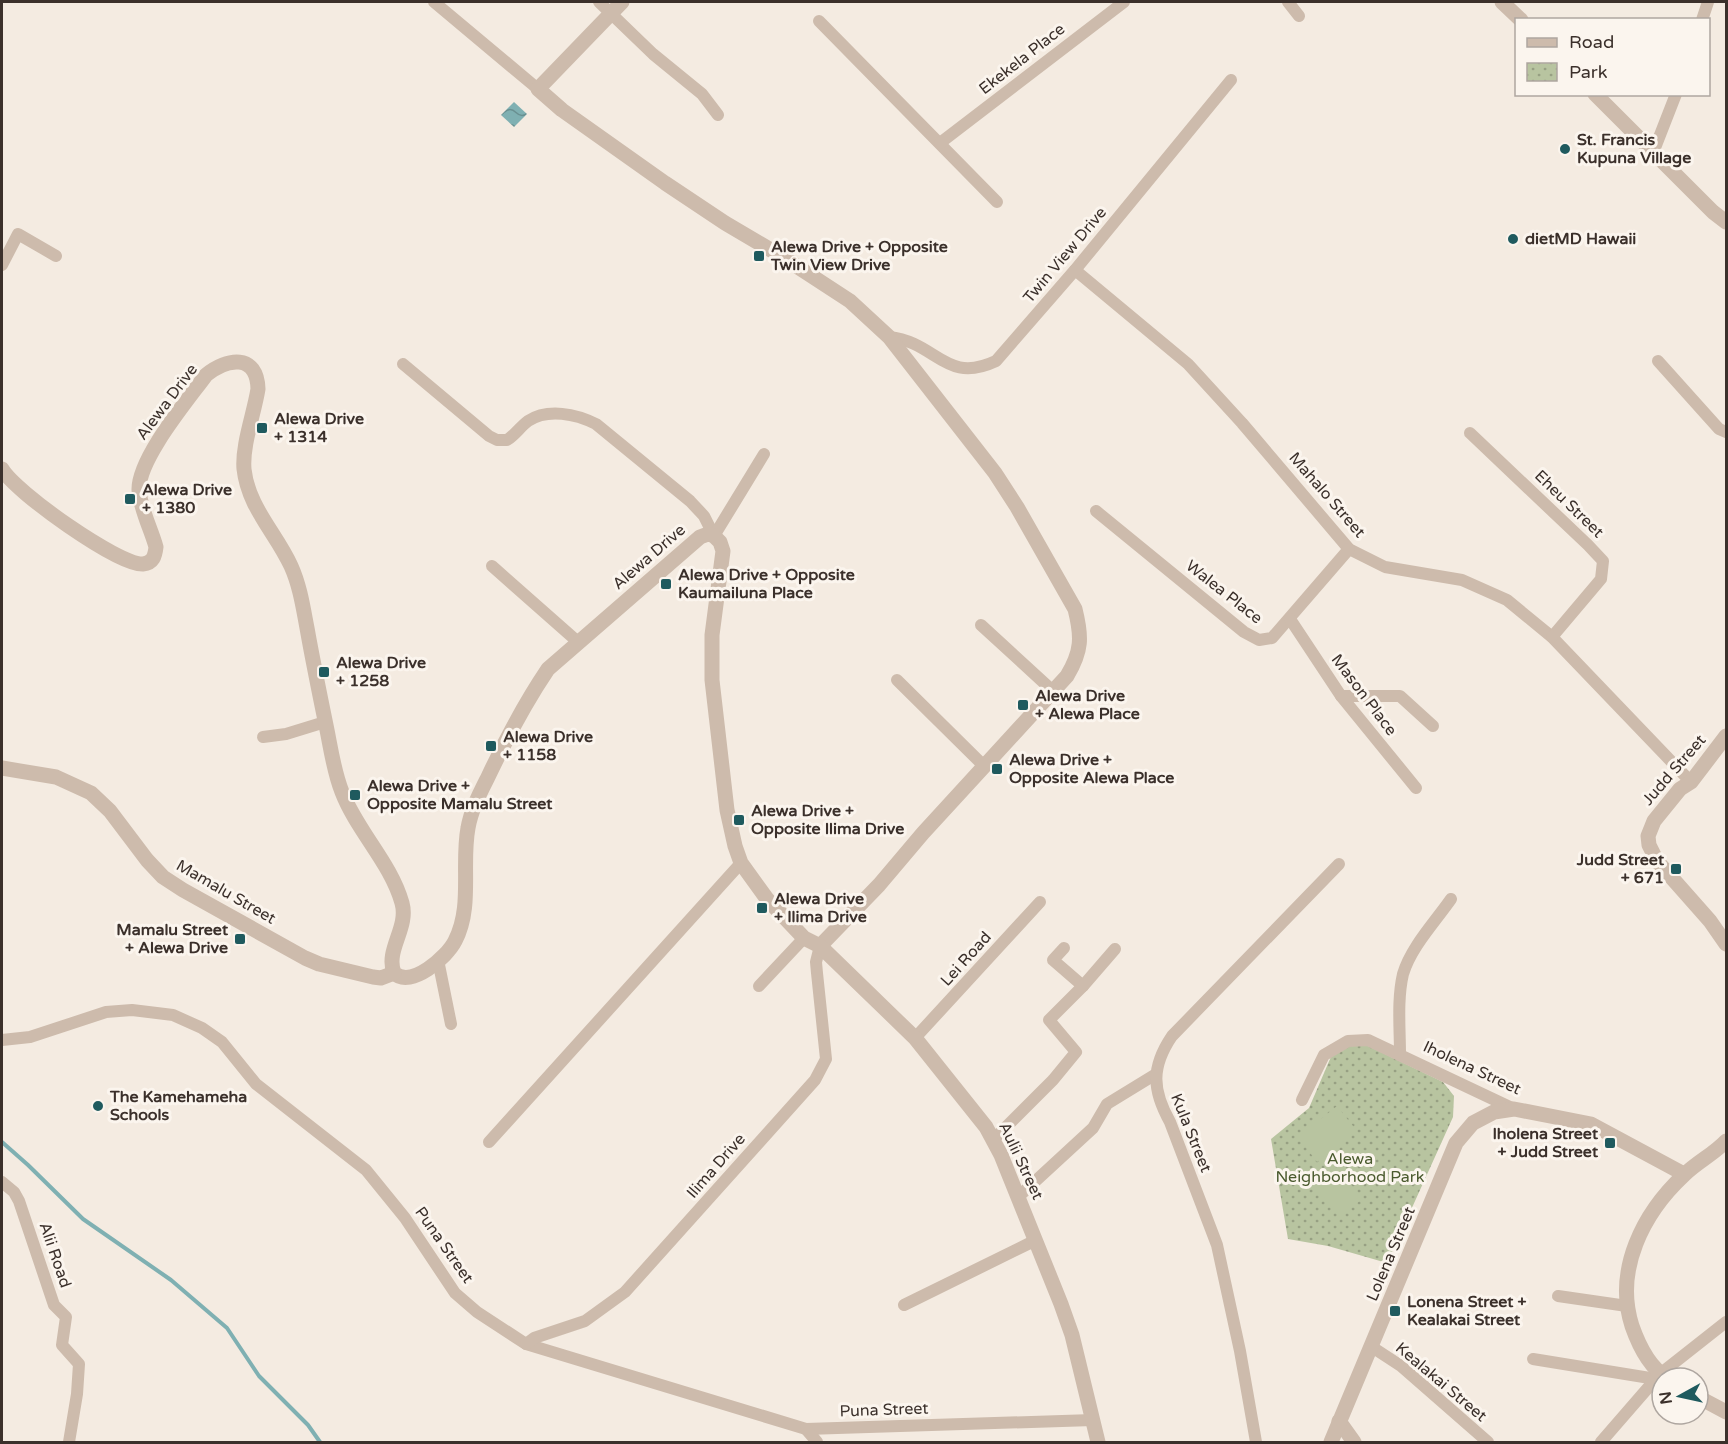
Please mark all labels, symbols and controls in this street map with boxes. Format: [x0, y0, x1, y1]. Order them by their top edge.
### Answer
legend [1515, 18, 1710, 96]
street label: Ekekela Place [975, 19, 1069, 99]
text: Road [1569, 31, 1614, 53]
text: Park [1569, 61, 1608, 83]
place label: St. Francis Kupuna Village [1577, 130, 1691, 168]
marker: St. Francis Kupuna Village [1558, 142, 1572, 156]
street label: Twin View Drive [1019, 203, 1111, 307]
place label: dietMD Hawaii [1525, 229, 1636, 249]
marker: dietMD Hawaii [1506, 232, 1520, 246]
place label: Alewa Drive + Opposite Twin View Drive [770, 237, 948, 275]
marker: Alewa Drive + Opposite Twin View Drive [752, 249, 766, 263]
street label: Alewa Drive [132, 360, 202, 444]
place label: Alewa Drive + 1314 [274, 409, 364, 447]
marker: Alewa Drive + 1314 [255, 421, 269, 435]
street label: Mahalo Street [1284, 448, 1370, 542]
street label: Eheu Street [1530, 466, 1608, 542]
place label: Alewa Drive + 1380 [142, 480, 232, 518]
marker: Alewa Drive + 1380 [123, 492, 137, 506]
street label: Alewa Drive [609, 520, 689, 594]
street label: Walea Place [1182, 556, 1266, 628]
place label: Alewa Drive + Opposite Kaumailuna Place [678, 565, 855, 603]
marker: Alewa Drive + Opposite Kaumailuna Place [659, 577, 673, 591]
street label: Mason Place [1327, 650, 1401, 740]
place label: Alewa Drive + 1258 [336, 653, 426, 691]
marker: Alewa Drive + 1258 [317, 665, 331, 679]
place label: Alewa Drive + Alewa Place [1035, 686, 1140, 724]
marker: Alewa Drive + Alewa Place [1016, 698, 1030, 712]
place label: Alewa Drive + 1158 [503, 727, 593, 765]
street label: Judd Street [1638, 731, 1710, 809]
marker: Alewa Drive + 1158 [484, 739, 498, 753]
place label: Alewa Drive + Opposite Alewa Place [1009, 750, 1174, 788]
marker: Alewa Drive + Opposite Alewa Place [990, 762, 1004, 776]
place label: Alewa Drive + Opposite Mamalu Street [367, 776, 553, 814]
marker: Alewa Drive + Opposite Mamalu Street [348, 788, 362, 802]
place label: Alewa Drive + Opposite Ilima Drive [751, 801, 904, 839]
marker: Alewa Drive + Opposite Ilima Drive [732, 813, 746, 827]
place label: Judd Street + 671 [1576, 850, 1665, 888]
street label: Mamalu Street [173, 855, 279, 929]
marker: Judd Street + 671 [1669, 862, 1683, 876]
place label: Alewa Drive + Ilima Drive [774, 889, 867, 927]
marker: Alewa Drive + Ilima Drive [755, 901, 769, 915]
place label: Mamalu Street + Alewa Drive [116, 920, 229, 958]
street label: Lei Road [936, 928, 996, 990]
marker: Mamalu Street + Alewa Drive [233, 932, 247, 946]
street label: Iholena Street [1420, 1037, 1524, 1099]
place label: The Kamehameha Schools [109, 1087, 247, 1125]
street label: Kula Street [1166, 1091, 1216, 1175]
marker: The Kamehameha Schools [91, 1099, 105, 1113]
street label: Aulii Street [994, 1119, 1048, 1203]
place label: Iholena Street + Judd Street [1492, 1124, 1599, 1162]
street label: Ilima Drive [682, 1129, 750, 1203]
marker: Iholena Street + Judd Street [1603, 1136, 1617, 1150]
park label: Alewa Neighborhood Park [1275, 1149, 1425, 1187]
street label: Puna Street [410, 1203, 478, 1287]
street label: Lolena Street [1362, 1204, 1420, 1304]
street label: Alii Road [34, 1220, 76, 1290]
place label: Lonena Street + Kealakai Street [1407, 1292, 1527, 1330]
marker: Lonena Street + Kealakai Street [1388, 1304, 1402, 1318]
street label: Kealakai Street [1391, 1338, 1491, 1426]
north arrow [1650, 1366, 1710, 1426]
text: N [1655, 1390, 1677, 1406]
street label: Puna Street [839, 1398, 929, 1422]

